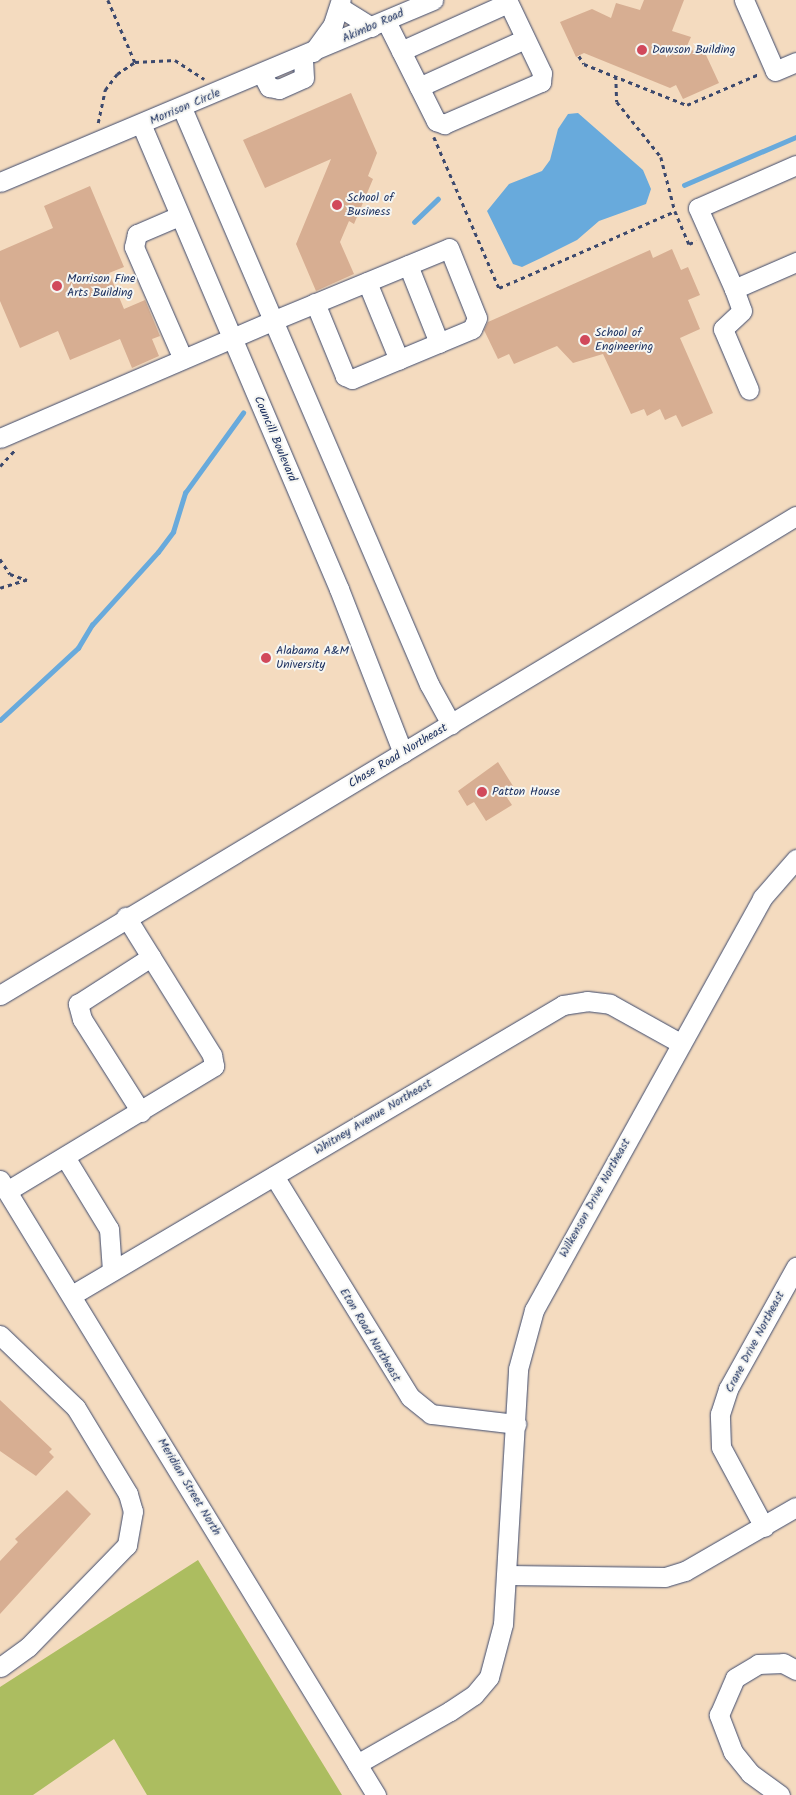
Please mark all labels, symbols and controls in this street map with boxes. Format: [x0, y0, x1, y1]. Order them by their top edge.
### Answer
street label: Akimbo Road [340, 6, 406, 46]
place label: Dawson Building [652, 43, 735, 57]
marker: Dawson Building [636, 44, 648, 56]
street label: Morrison Circle [148, 86, 222, 128]
place label: School of Business [347, 191, 394, 219]
marker: School of Business [331, 199, 343, 211]
place label: Morrison Fine Arts Building [67, 272, 135, 300]
marker: Morrison Fine Arts Building [51, 280, 63, 292]
place label: School of Engineering [595, 326, 653, 354]
marker: School of Engineering [579, 334, 591, 346]
street label: Councill Boulevard [250, 394, 300, 484]
place label: Alabama A&M University [276, 644, 349, 672]
marker: Alabama A&M University [260, 652, 272, 664]
street label: Chase Road Northeast [346, 721, 450, 791]
place label: Patton House [492, 785, 560, 799]
marker: Patton House [476, 786, 488, 798]
street label: Whitney Avenue Northeast [311, 1076, 435, 1158]
street label: Wilkenson Drive Northeast [556, 1136, 634, 1260]
street label: Eton Road Northeast [336, 1286, 404, 1384]
street label: Crane Drive Northeast [722, 1289, 788, 1395]
street label: Meridian Street North [154, 1436, 224, 1538]

